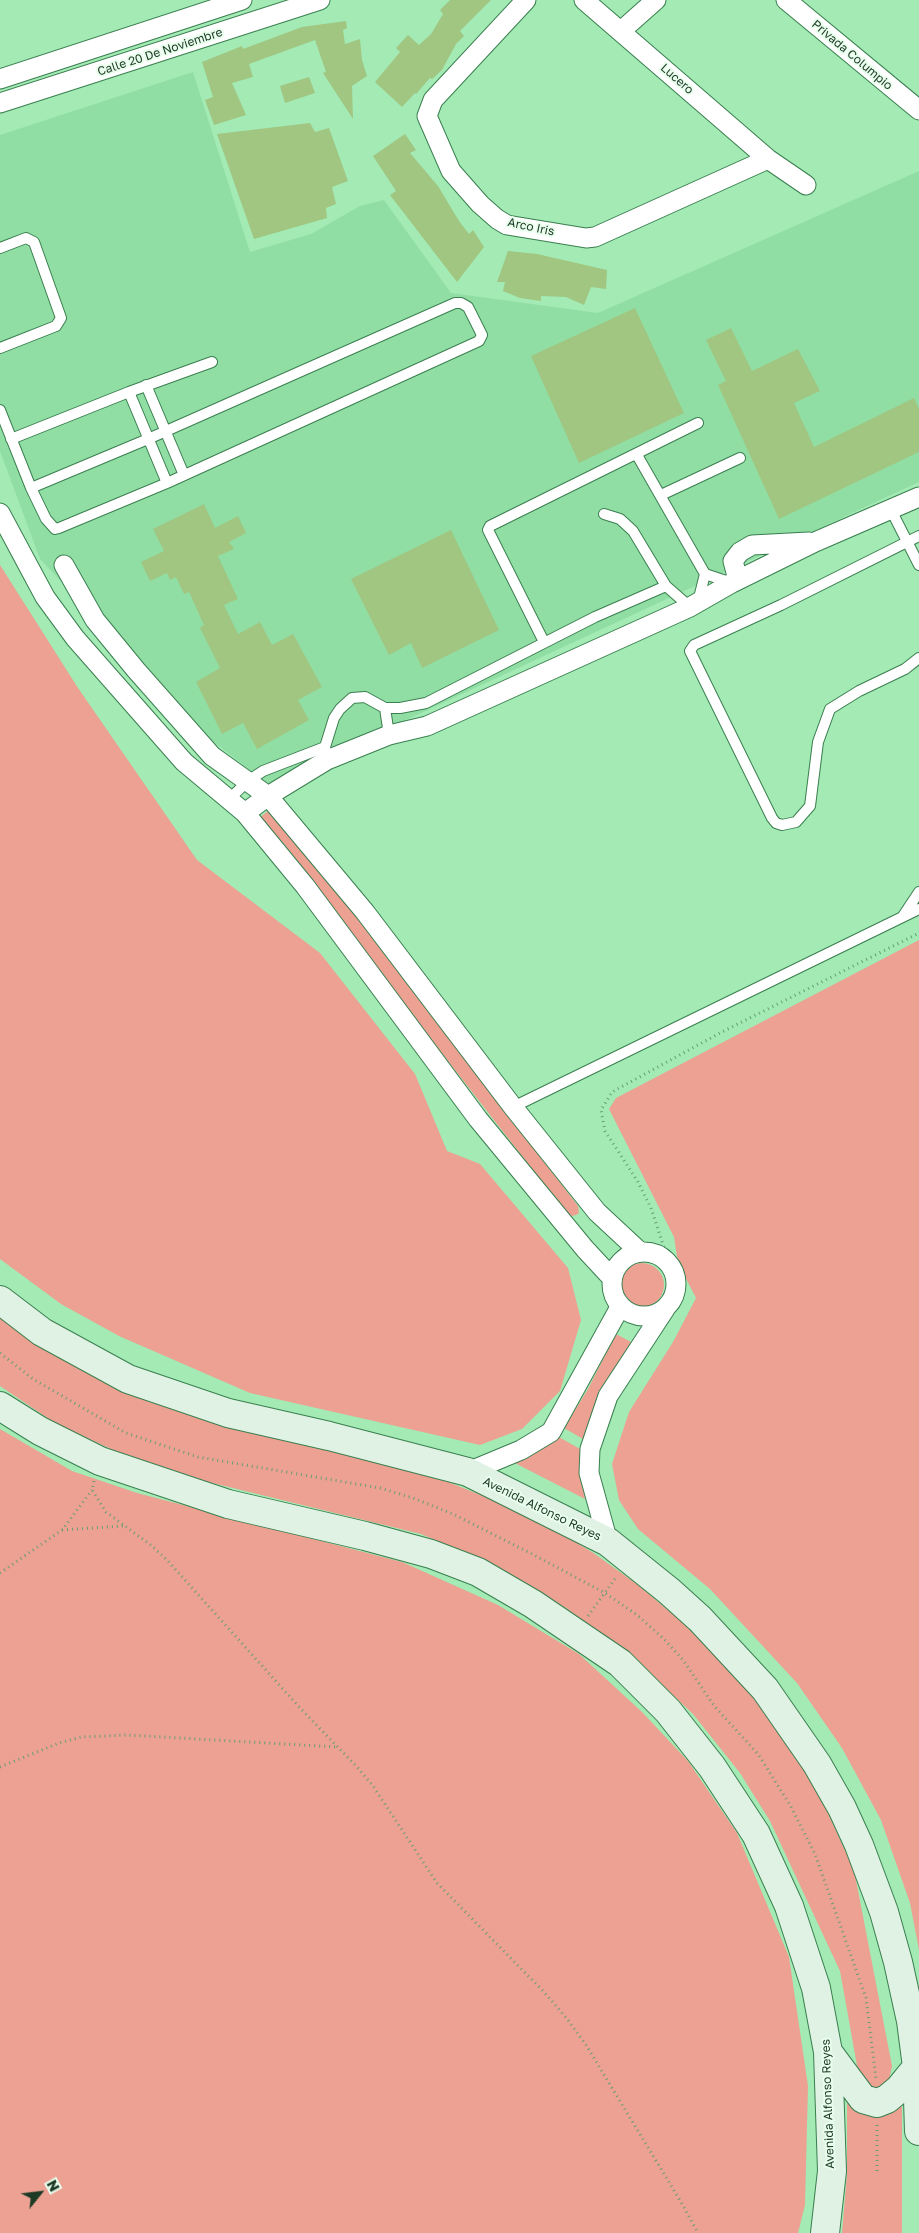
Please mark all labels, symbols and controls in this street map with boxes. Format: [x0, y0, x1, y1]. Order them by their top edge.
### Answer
street label: Privada Columpio [809, 17, 895, 93]
street label: Calle 20 De Noviembre [96, 25, 224, 79]
street label: Lucero [658, 61, 696, 97]
street label: Arco Iris [506, 215, 556, 239]
street label: Avenida Alfonso Reyes [480, 1474, 604, 1544]
street label: Avenida Alfonso Reyes [819, 2039, 837, 2169]
north arrow [15, 2168, 65, 2218]
text: N [44, 2177, 64, 2194]

